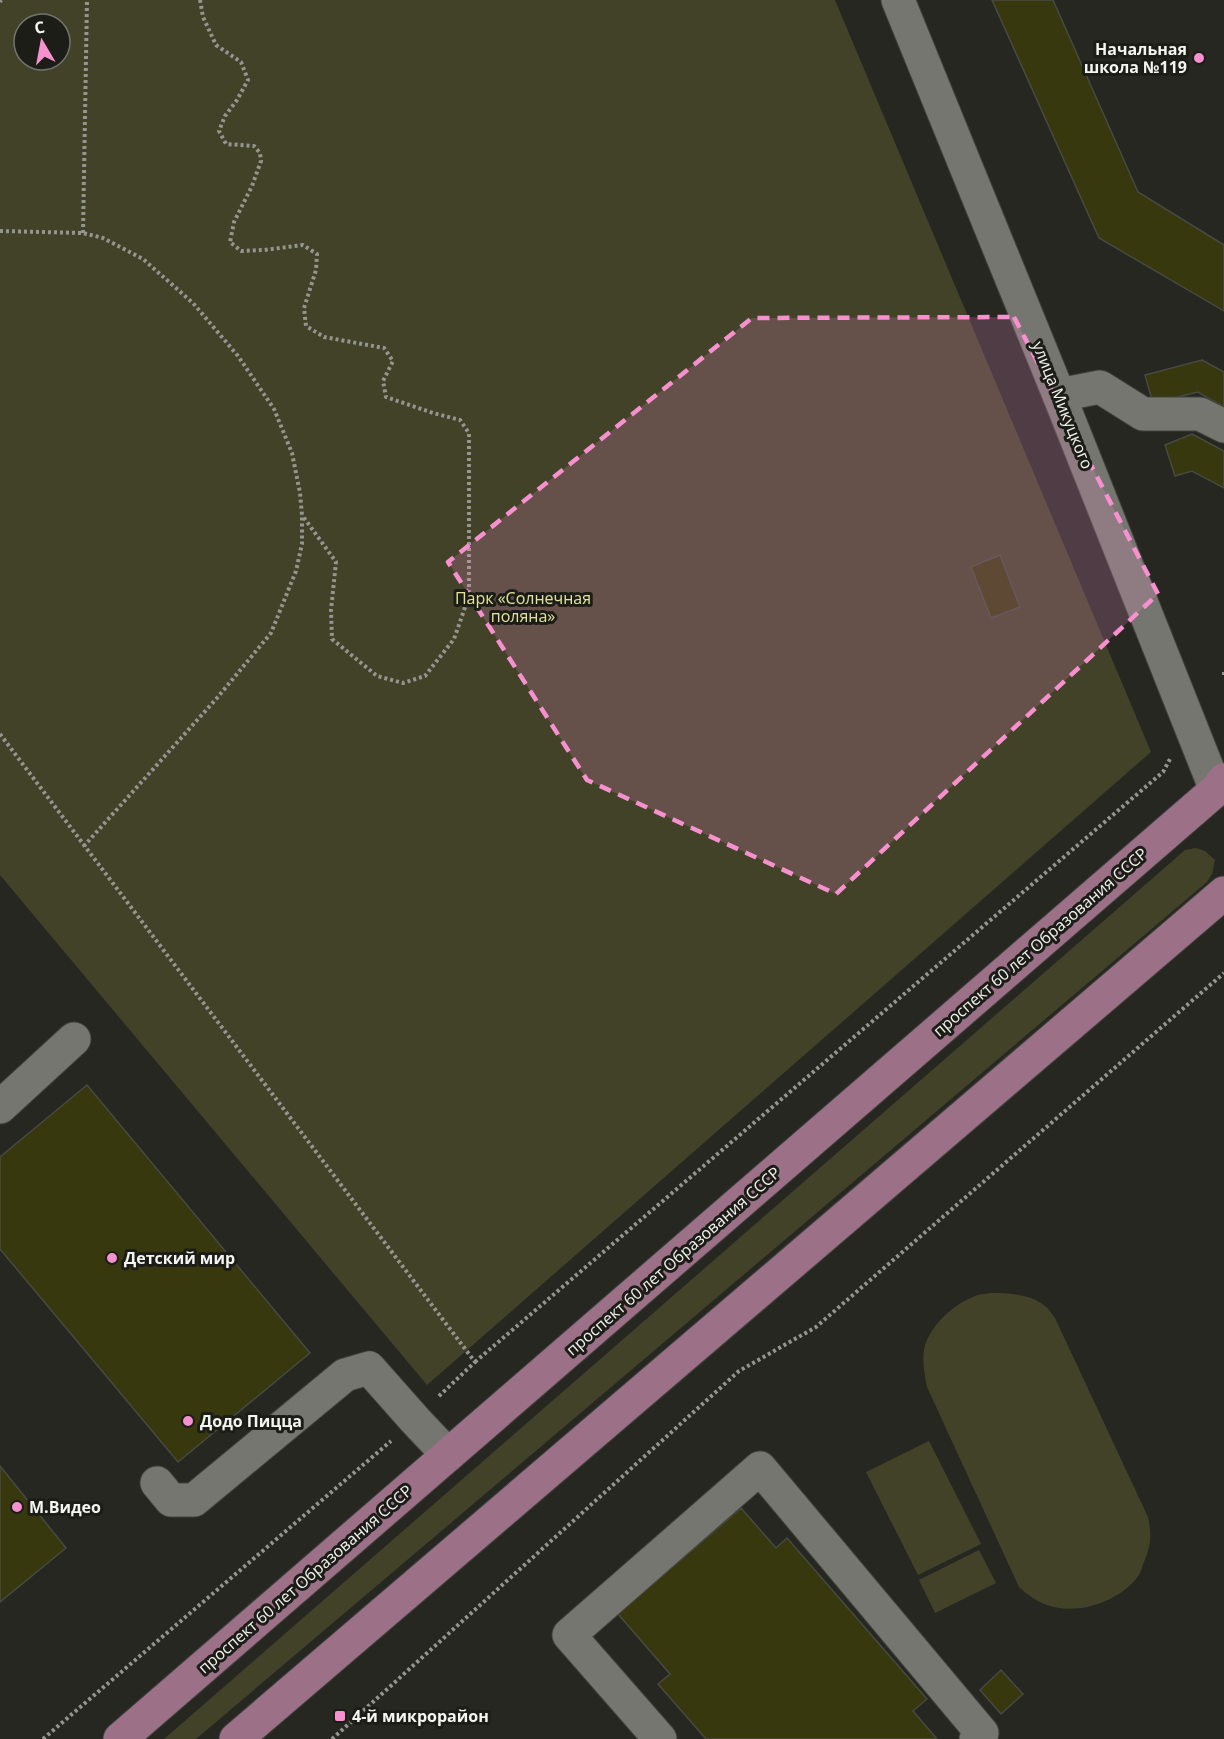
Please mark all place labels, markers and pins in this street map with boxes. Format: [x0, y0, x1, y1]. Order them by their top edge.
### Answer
place label: Начальная школа №119 [1084, 38, 1187, 78]
marker: Начальная школа №119 [1192, 51, 1206, 65]
place label: Детский мир [124, 1247, 235, 1269]
marker: Детский мир [105, 1251, 119, 1265]
place label: Додо Пицца [200, 1410, 302, 1432]
marker: Додо Пицца [181, 1414, 195, 1428]
place label: М.Видео [29, 1496, 101, 1518]
marker: М.Видео [10, 1500, 24, 1514]
place label: 4-й микрорайон [352, 1705, 489, 1727]
marker: 4-й микрорайон [333, 1709, 347, 1723]

